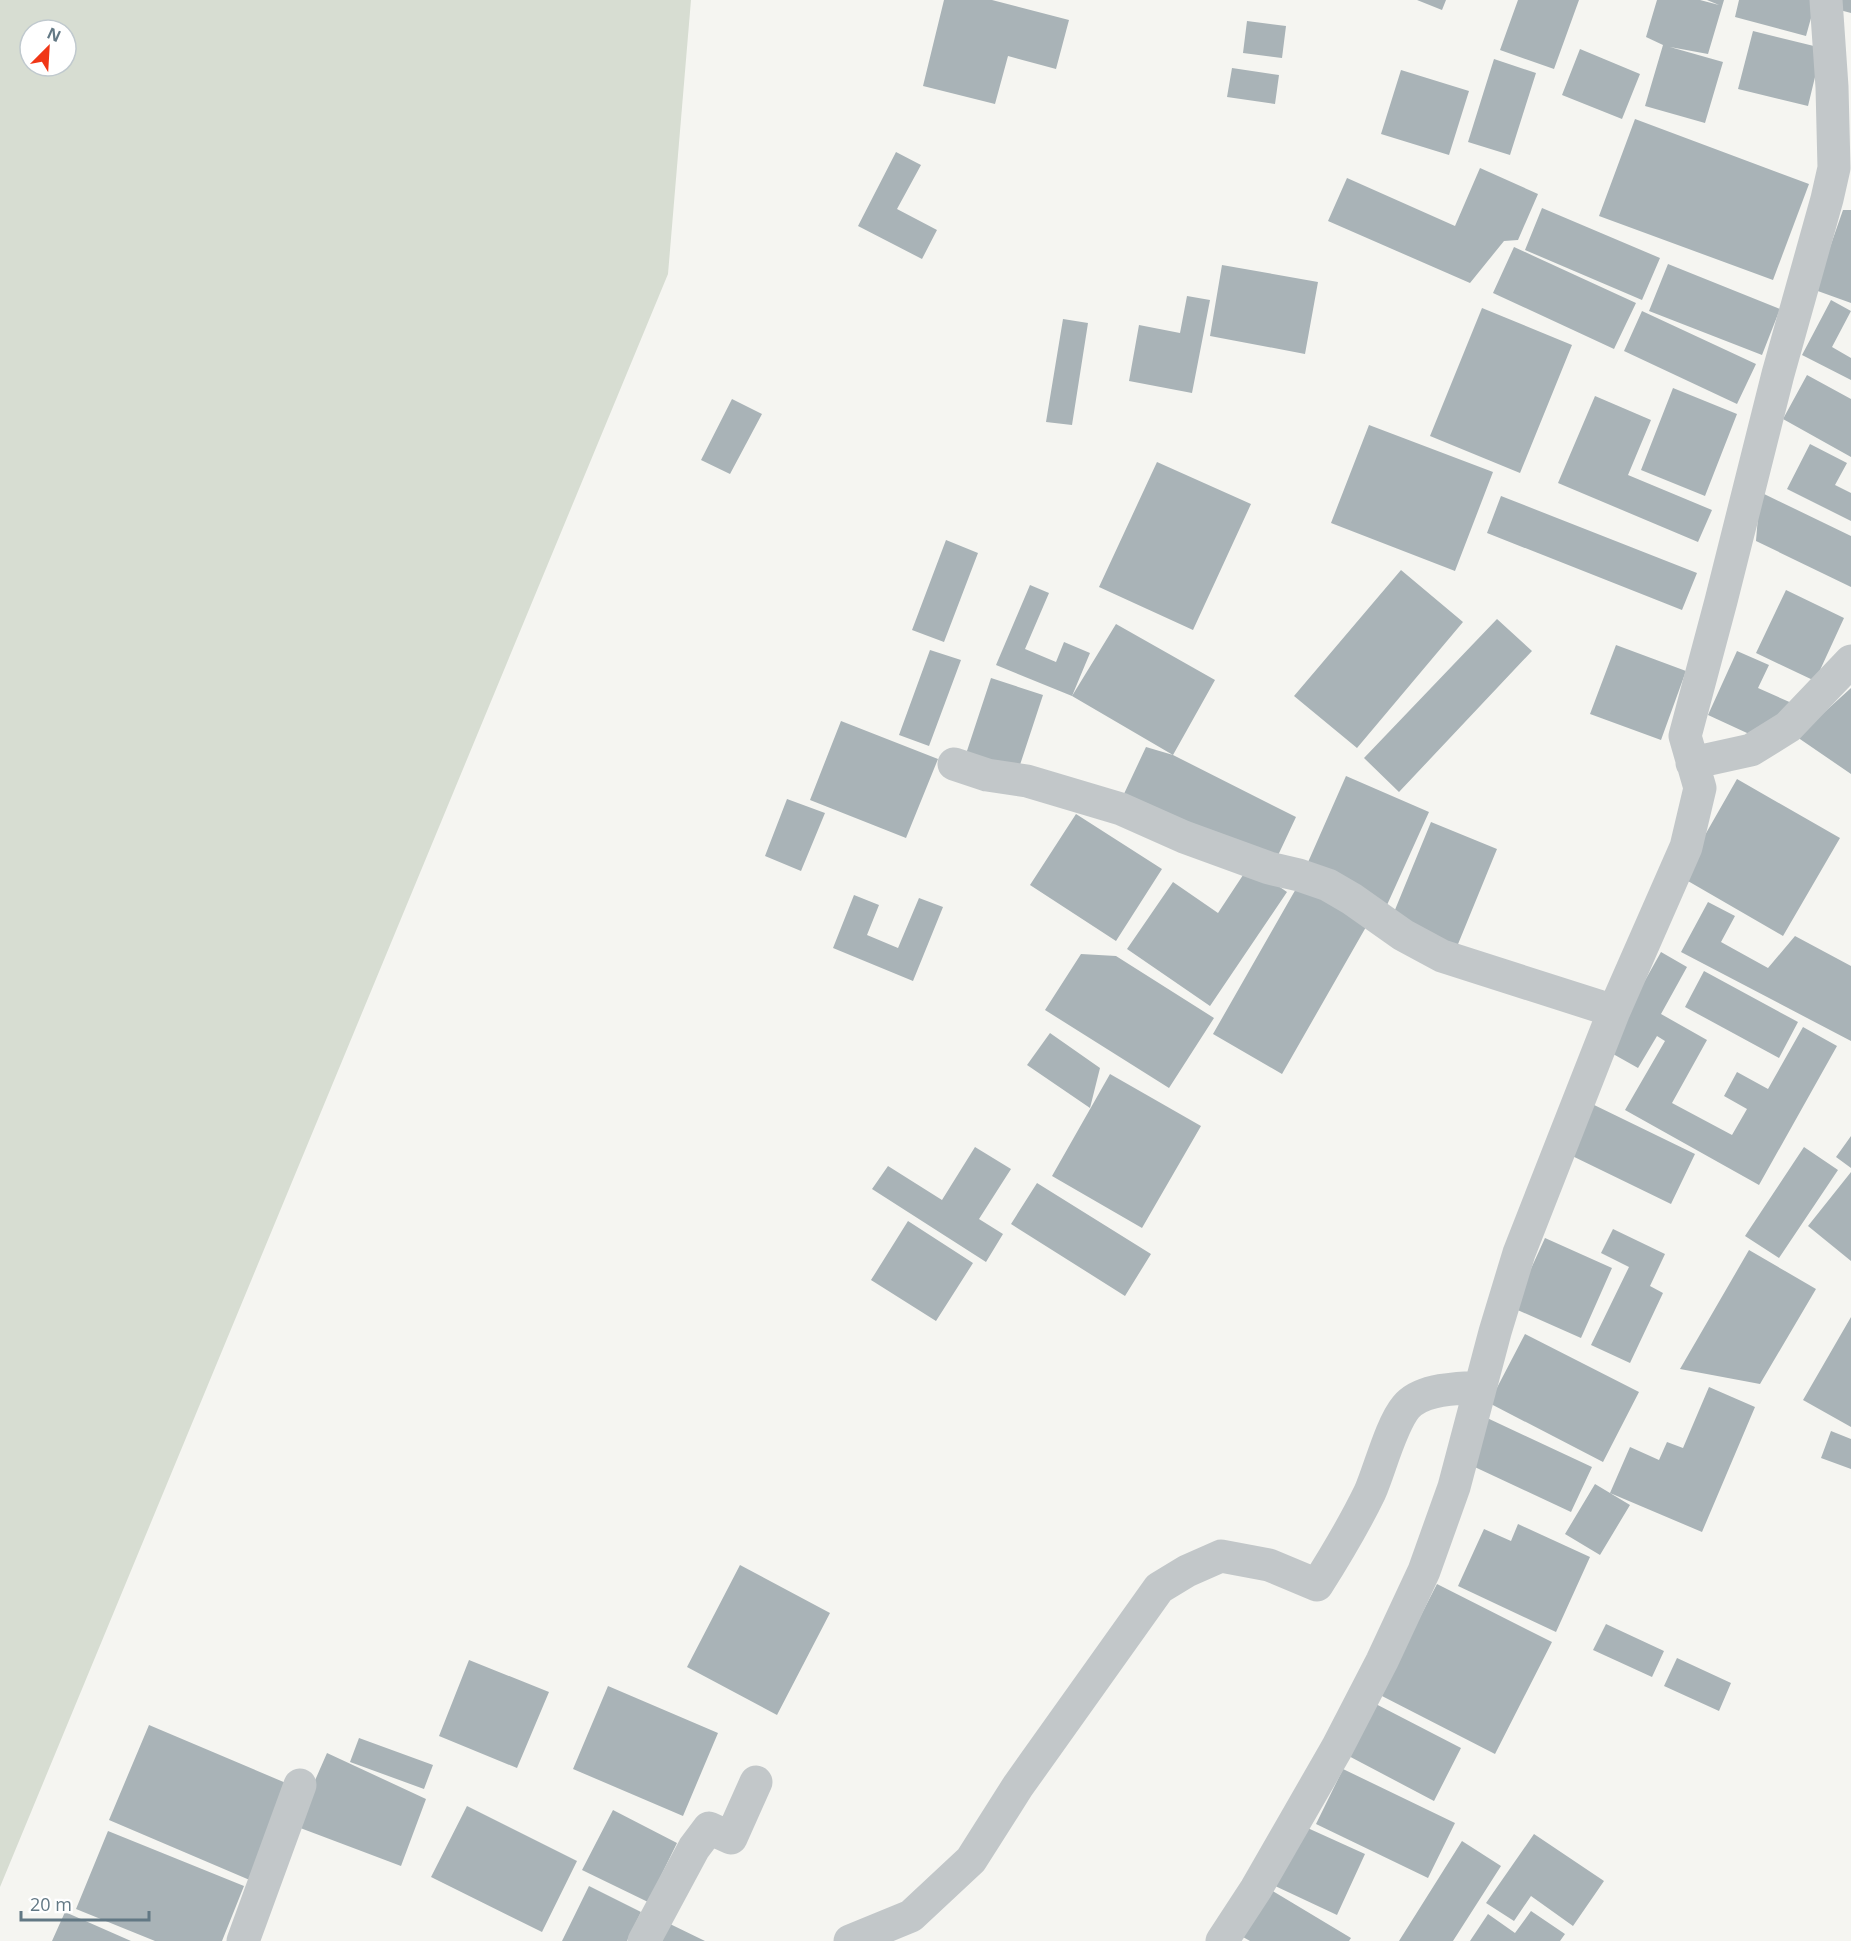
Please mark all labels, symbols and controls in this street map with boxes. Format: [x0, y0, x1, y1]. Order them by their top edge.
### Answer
north arrow [18, 18, 78, 78]
text: N [44, 22, 65, 47]
scale bar [21, 1884, 148, 1922]
text: 20 m [30, 1892, 72, 1916]

